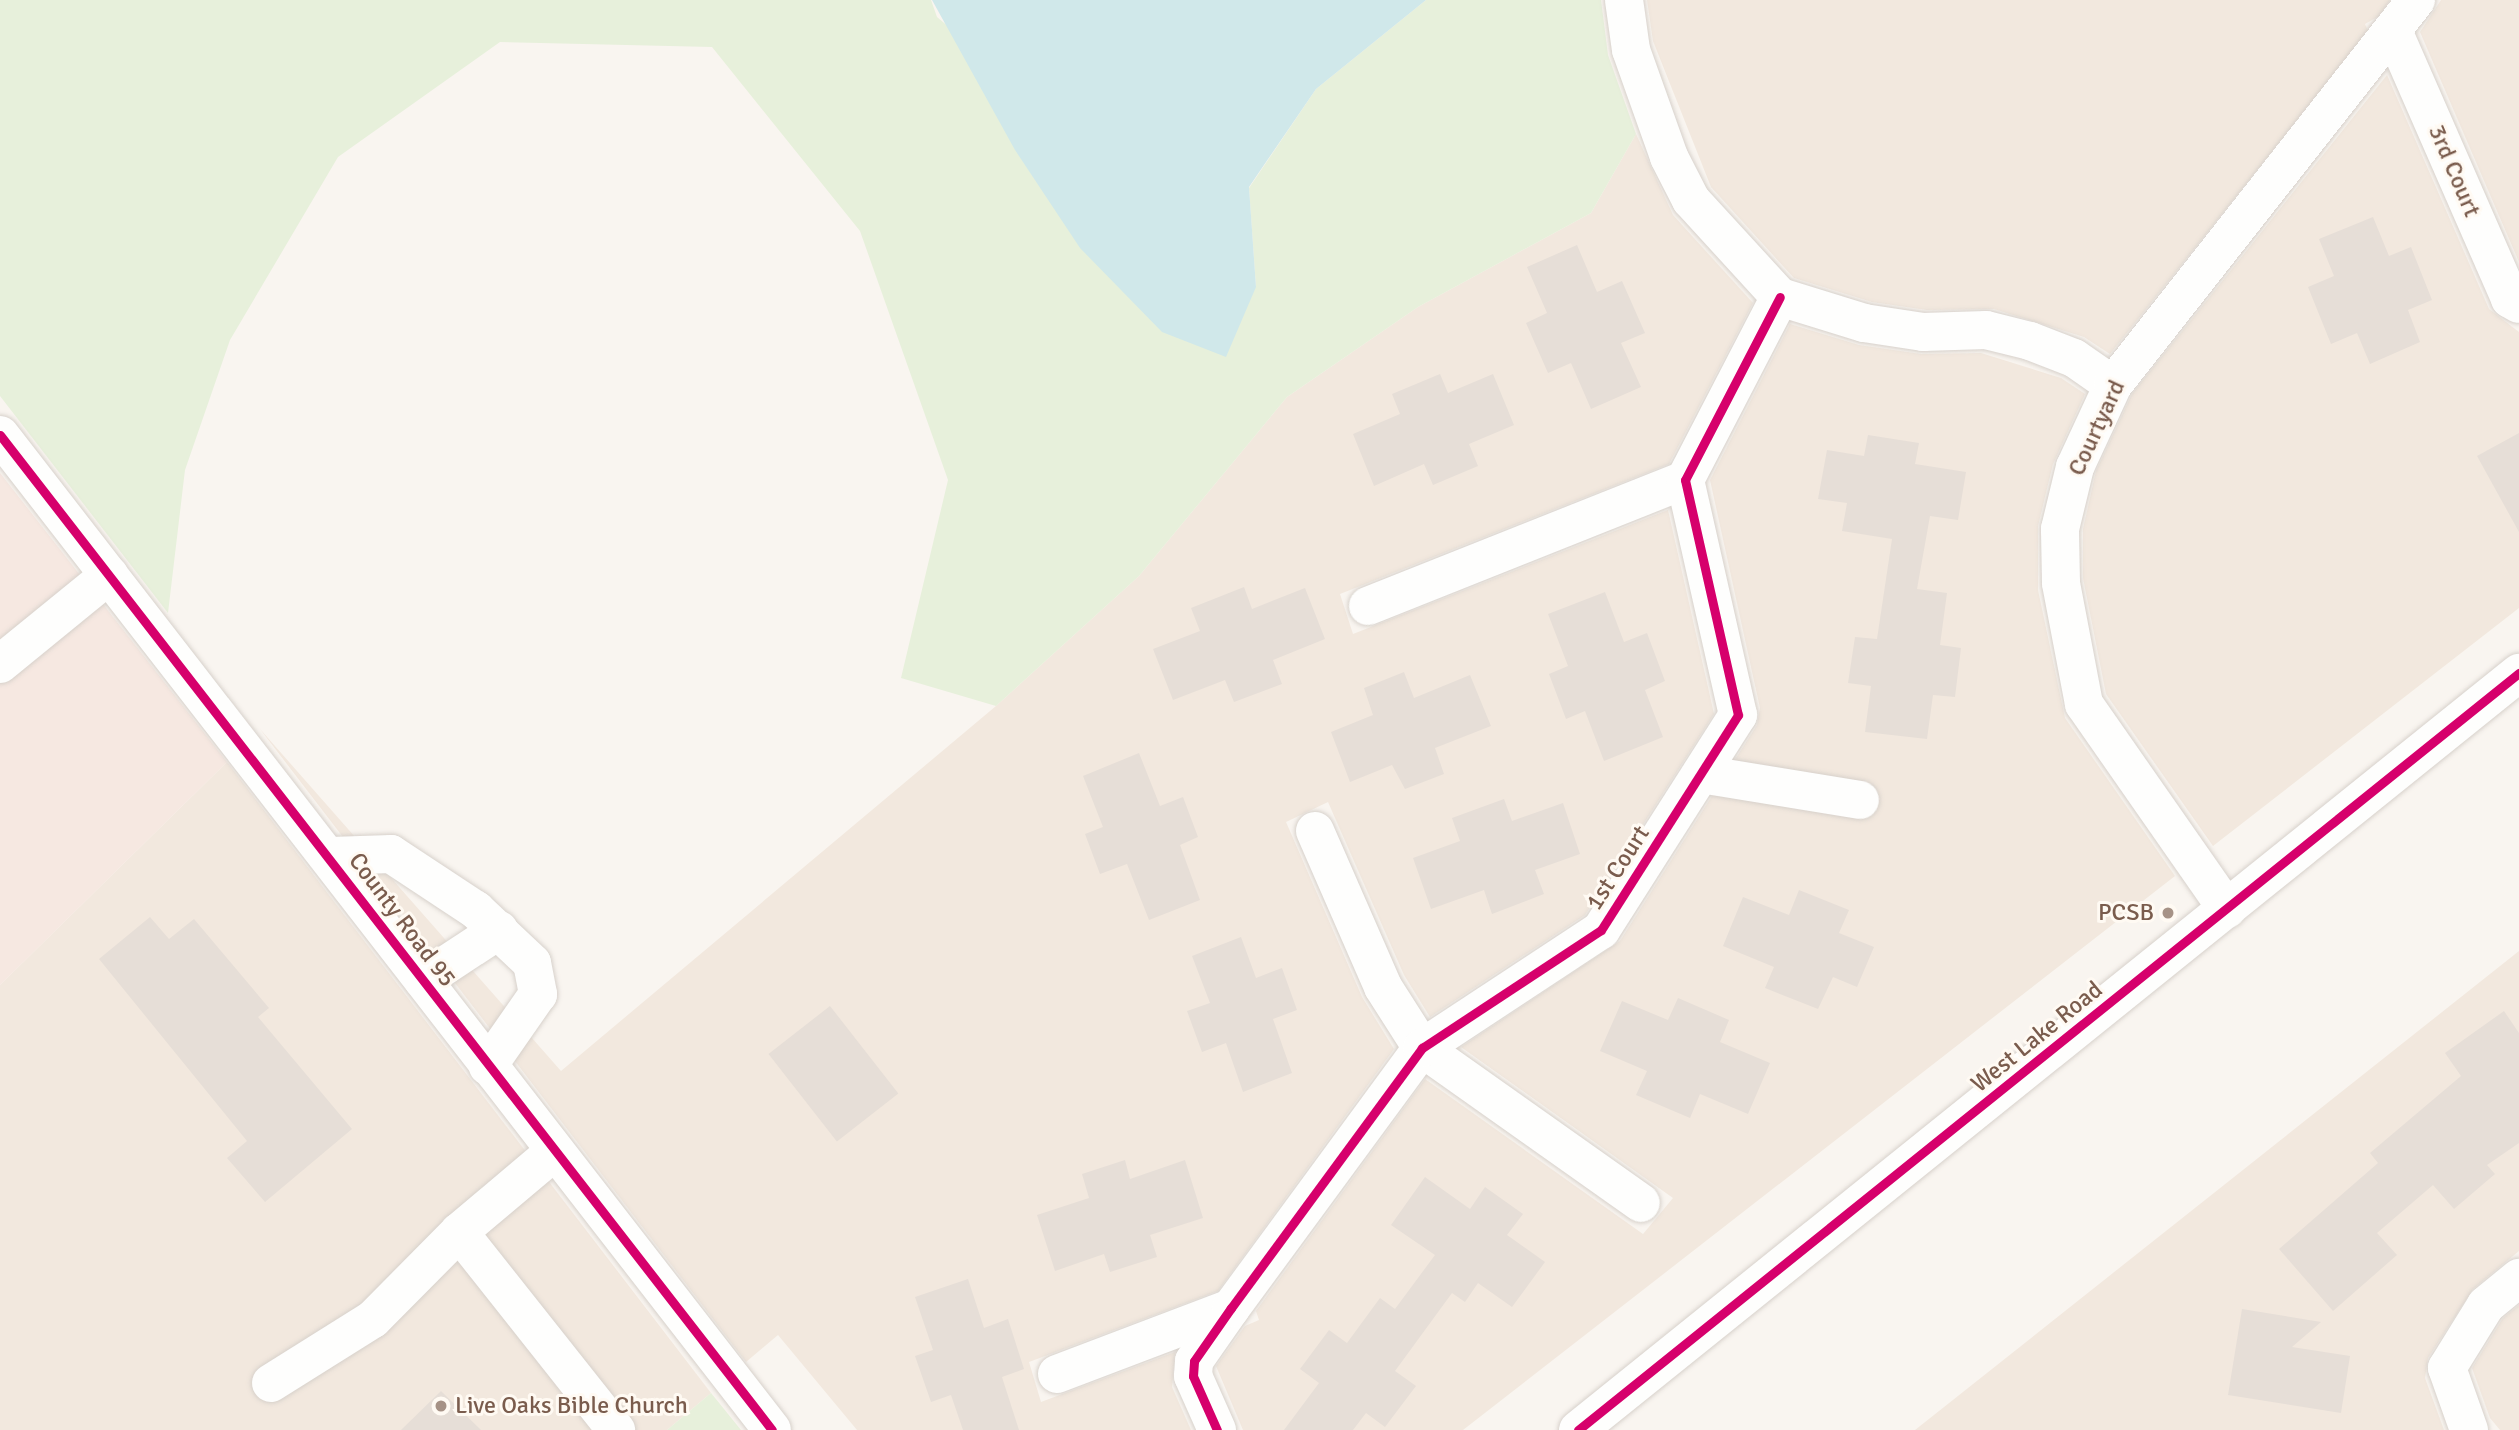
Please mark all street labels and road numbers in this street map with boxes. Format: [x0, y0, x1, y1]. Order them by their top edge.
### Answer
street label: 3rd Court [2422, 121, 2486, 221]
street label: Courtyard [2062, 376, 2132, 480]
street label: 1st Court [1580, 820, 1656, 916]
street label: County Road 95 [342, 847, 462, 993]
street label: West Lake Road [1966, 975, 2108, 1099]

